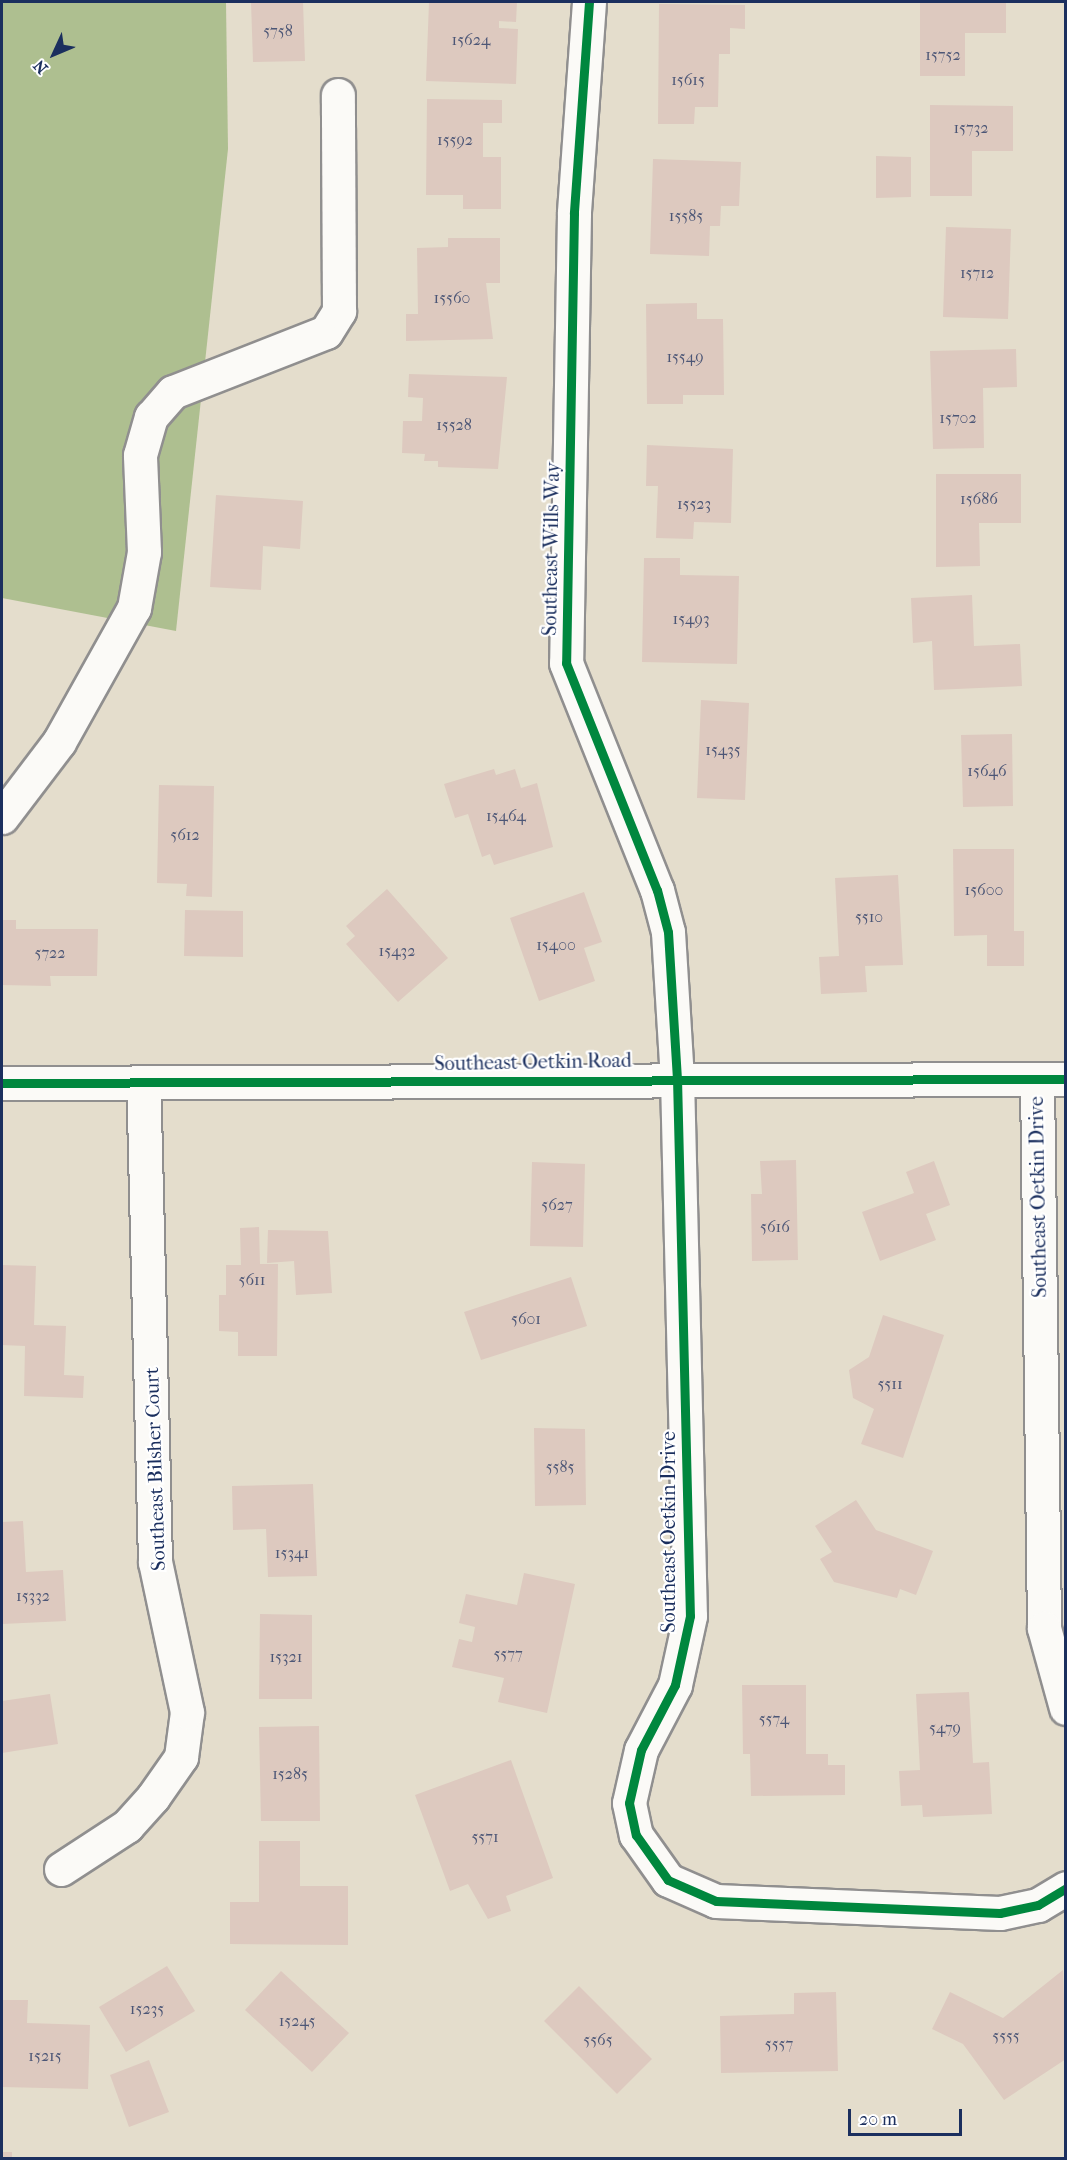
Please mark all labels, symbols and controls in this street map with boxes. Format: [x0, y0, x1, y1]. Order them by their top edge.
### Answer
house number: 5758 [263, 21, 293, 41]
north arrow [24, 24, 84, 84]
house number: 15624 [452, 30, 490, 50]
house number: 15752 [925, 45, 961, 65]
text: N [30, 56, 52, 78]
house number: 15615 [671, 70, 705, 90]
house number: 15732 [953, 118, 989, 138]
house number: 15592 [437, 130, 473, 150]
house number: 15585 [669, 206, 703, 226]
house number: 15712 [960, 263, 994, 283]
house number: 15560 [434, 288, 470, 308]
house number: 15549 [666, 347, 704, 367]
house number: 15702 [939, 408, 977, 428]
house number: 15528 [436, 415, 472, 435]
street label: Southeast Wills Way [537, 462, 565, 636]
house number: 15686 [960, 489, 998, 509]
house number: 15523 [677, 494, 711, 514]
house number: 15493 [673, 609, 709, 629]
house number: 15435 [705, 740, 741, 760]
house number: 15646 [967, 761, 1007, 781]
house number: 15464 [486, 806, 526, 826]
house number: 5612 [170, 825, 200, 845]
house number: 15600 [965, 880, 1003, 900]
house number: 5510 [855, 907, 883, 927]
house number: 15400 [536, 935, 576, 955]
house number: 15432 [379, 941, 415, 961]
house number: 5722 [34, 943, 66, 963]
street label: Southeast Oetkin Road [434, 1048, 632, 1076]
street label: Southeast Oetkin Drive [1024, 1096, 1052, 1298]
house number: 5627 [541, 1195, 573, 1215]
house number: 5616 [760, 1217, 790, 1237]
house number: 5611 [239, 1270, 265, 1290]
house number: 5601 [511, 1309, 541, 1329]
street label: Southeast Bilsher Court [139, 1367, 171, 1571]
house number: 5511 [877, 1374, 903, 1394]
street label: Southeast Oetkin Drive [656, 1431, 680, 1633]
house number: 5585 [546, 1457, 574, 1477]
house number: 15341 [275, 1543, 309, 1563]
house number: 15332 [16, 1586, 50, 1606]
house number: 5577 [493, 1644, 523, 1664]
house number: 15321 [269, 1647, 303, 1667]
house number: 5574 [759, 1709, 789, 1729]
house number: 5479 [929, 1718, 961, 1738]
house number: 15285 [272, 1764, 308, 1784]
house number: 5571 [471, 1827, 499, 1847]
house number: 15235 [130, 1999, 164, 2019]
house number: 15245 [279, 2011, 315, 2031]
house number: 5555 [992, 2026, 1020, 2046]
house number: 5565 [583, 2030, 613, 2050]
house number: 5557 [765, 2034, 793, 2054]
house number: 15215 [28, 2046, 62, 2066]
scale bar [851, 2097, 965, 2135]
text: 20 m [859, 2109, 897, 2130]

